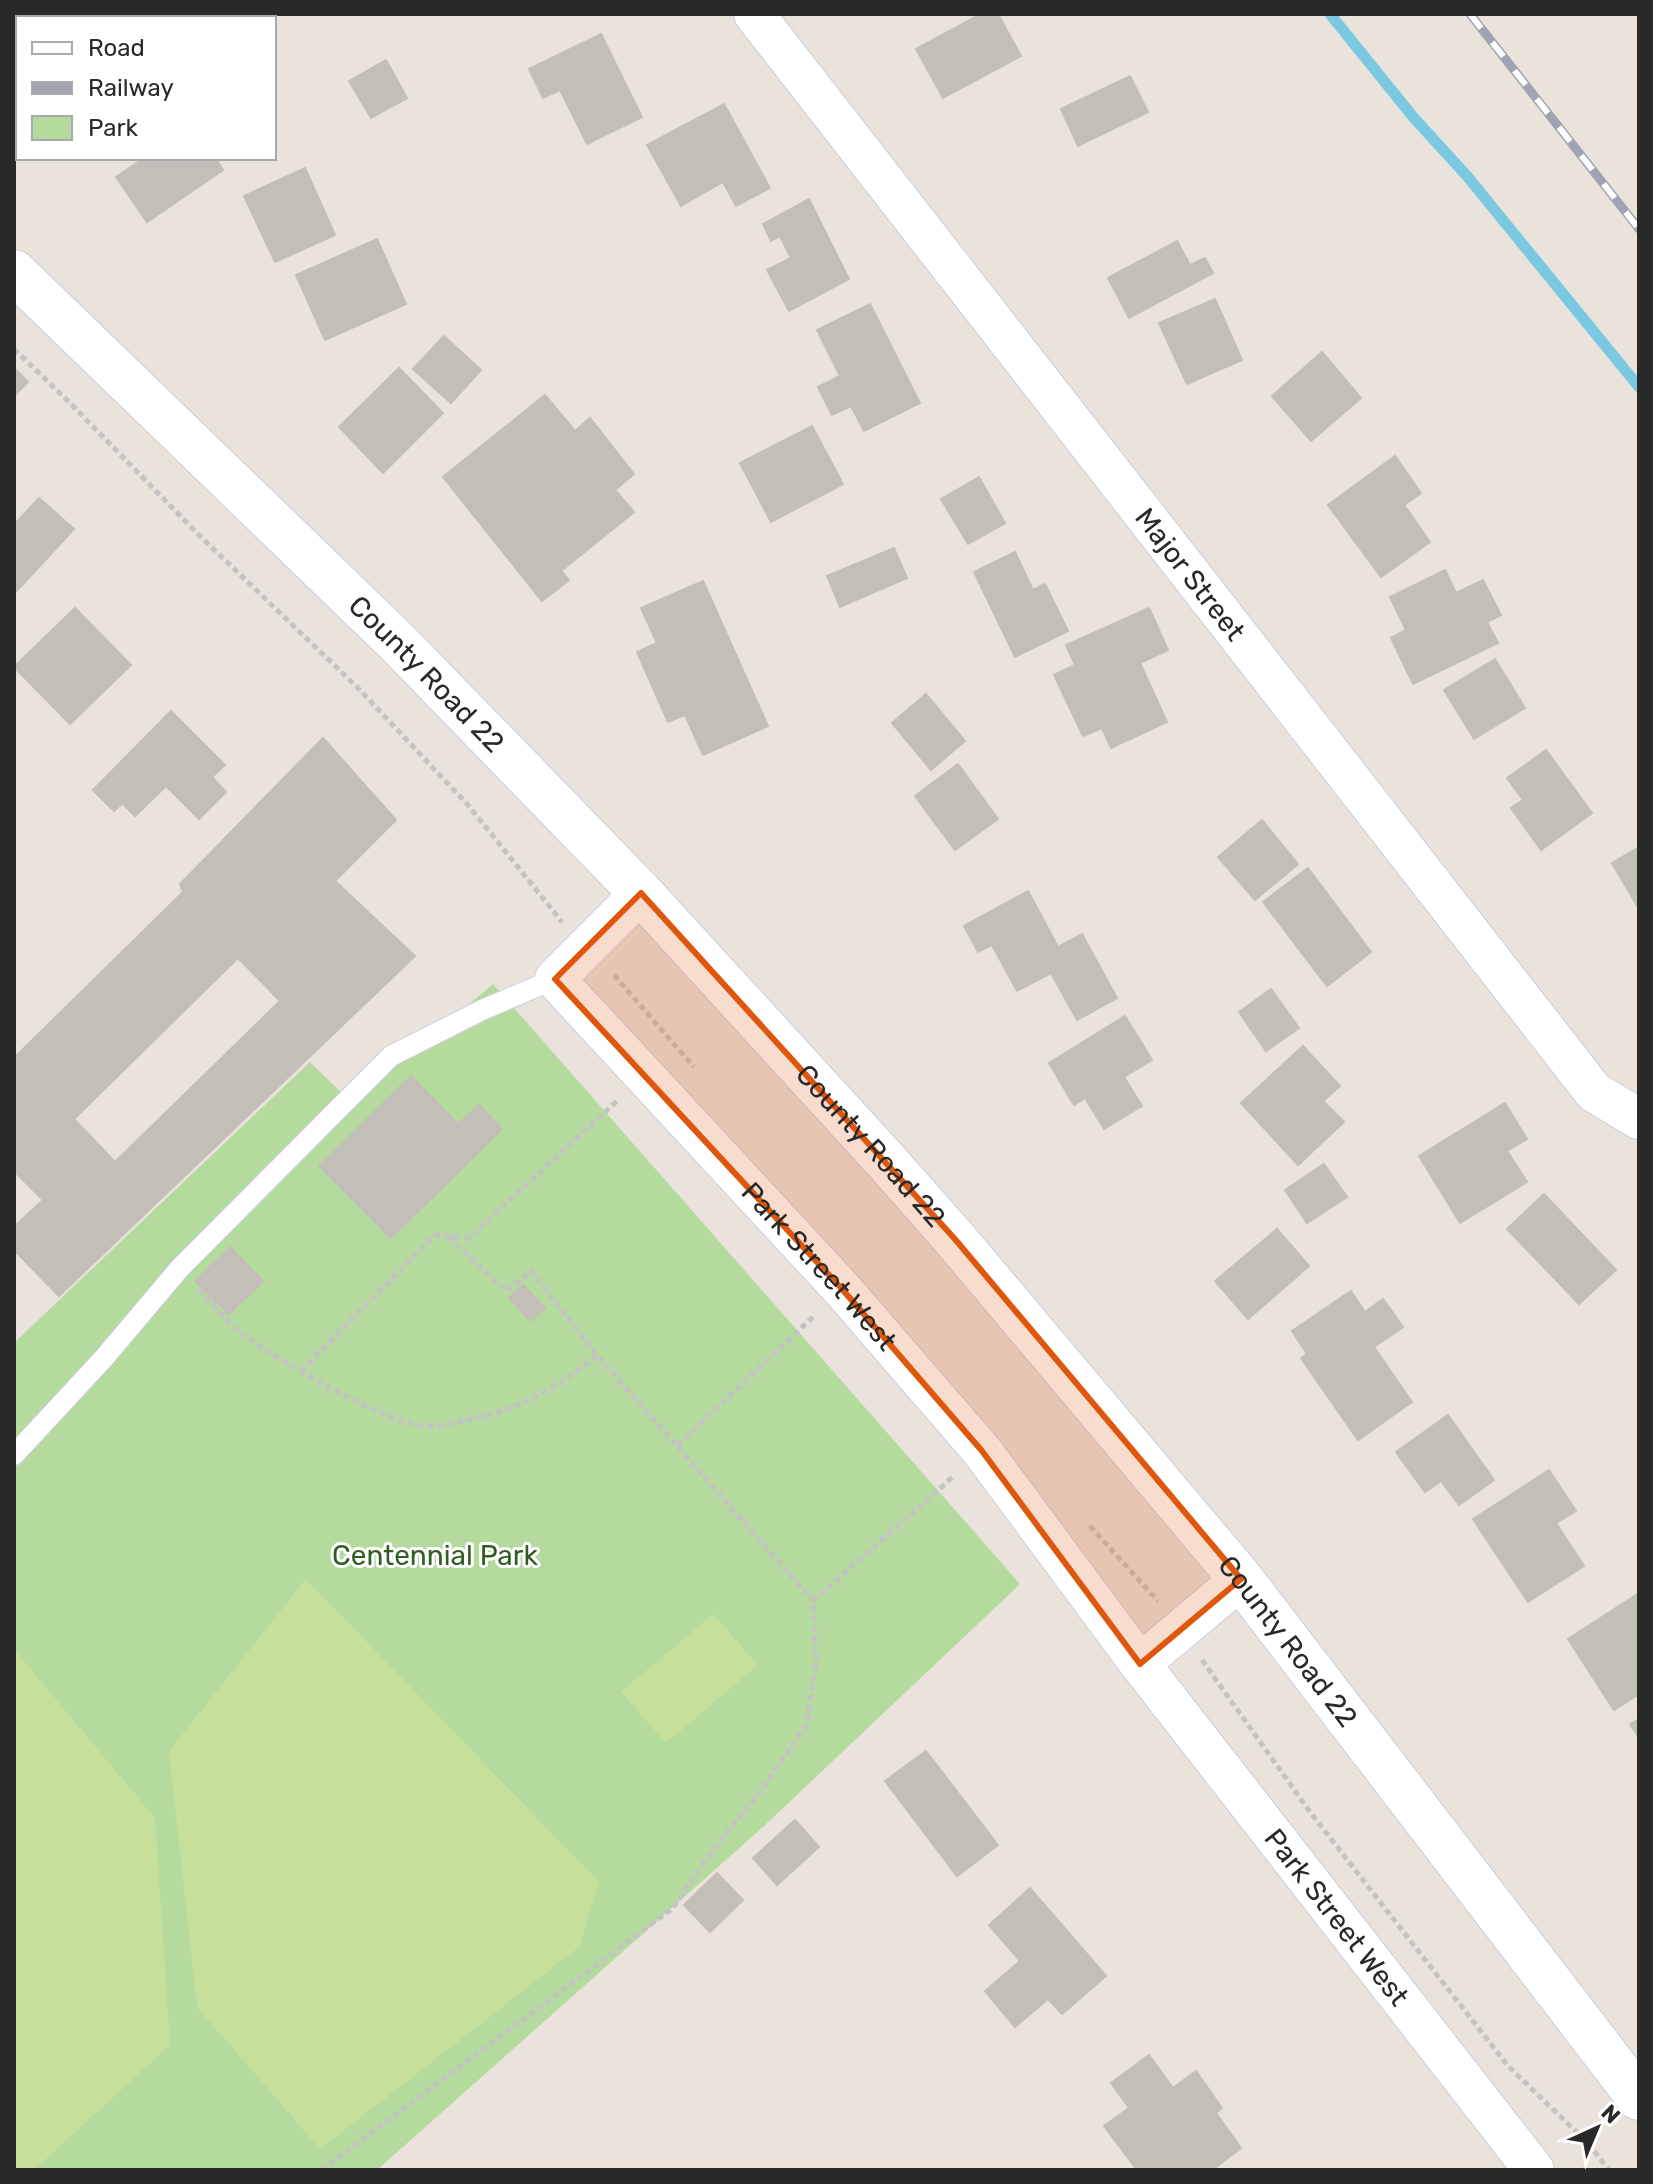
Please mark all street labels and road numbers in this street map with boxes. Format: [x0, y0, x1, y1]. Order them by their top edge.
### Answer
street label: Major Street [1128, 501, 1252, 647]
street label: County Road 22 [342, 589, 511, 759]
street label: County Road 22 [789, 1058, 952, 1234]
street label: Park Street West [735, 1176, 903, 1357]
street label: County Road 22 [1211, 1549, 1364, 1733]
street label: Park Street West [1258, 1822, 1416, 2012]

